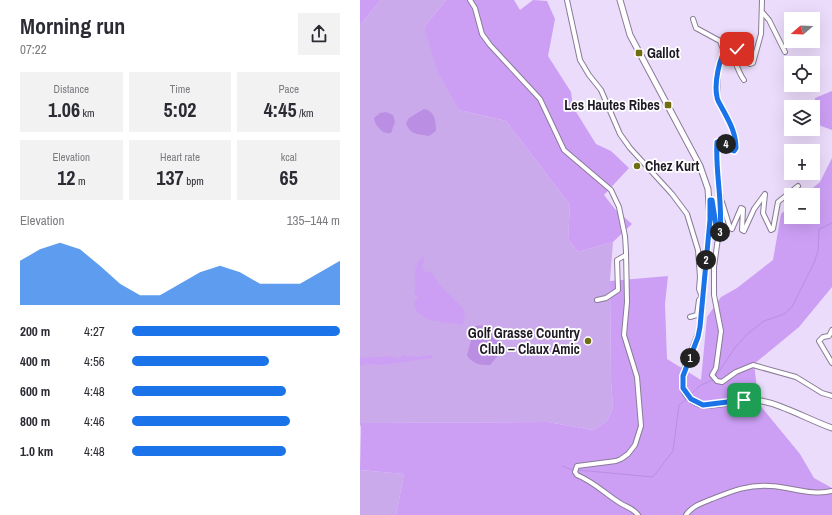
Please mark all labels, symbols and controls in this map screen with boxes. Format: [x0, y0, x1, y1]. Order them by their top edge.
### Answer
text: Morning run [20, 11, 125, 41]
north arrow [784, 12, 820, 48]
map controls [784, 12, 820, 224]
button: share [298, 13, 340, 55]
pin [720, 32, 754, 66]
icon: check [726, 38, 748, 60]
text: 07:22 [20, 41, 47, 58]
place label: Gallot [647, 44, 680, 62]
marker: Gallot [634, 48, 644, 58]
button: locate [784, 56, 820, 92]
text: Distance [54, 82, 89, 96]
text: Time [170, 82, 190, 96]
text: Pace [278, 82, 299, 96]
text: 1.06 [48, 96, 80, 123]
text: 5:02 [164, 96, 196, 123]
text: 4:45 [264, 96, 297, 123]
place label: Les Hautes Ribes [564, 96, 660, 114]
marker: Les Hautes Ribes [663, 100, 673, 110]
button: layers [784, 100, 820, 136]
text: km [80, 106, 95, 120]
text: /km [297, 106, 314, 120]
pin: 4 [716, 134, 736, 154]
text: 4 [723, 137, 729, 151]
button: + [784, 144, 820, 180]
text: Elevation [53, 150, 90, 164]
text: Heart rate [160, 150, 200, 164]
text: kcal [281, 150, 297, 164]
place label: Chez Kurt [645, 157, 699, 175]
marker: Chez Kurt [632, 161, 642, 171]
text: 12 [57, 164, 75, 191]
text: 137 [156, 164, 184, 191]
text: 65 [280, 164, 298, 191]
text: m [75, 174, 85, 188]
text: bpm [184, 174, 204, 188]
button: − [784, 188, 820, 224]
text: Elevation [20, 212, 64, 229]
text: 135–144 m [287, 212, 340, 229]
pin: 3 [710, 222, 730, 242]
text: 3 [717, 225, 723, 239]
pin: 2 [696, 250, 716, 270]
text: 2 [703, 253, 709, 267]
text: 200 m [20, 323, 50, 340]
text: 4:27 [84, 323, 105, 340]
place label: Golf Grasse Country Club – Claux Amic [468, 324, 581, 358]
marker: Golf Grasse Country Club – Claux Amic [583, 336, 593, 346]
pin: 1 [680, 348, 700, 368]
text: 1 [687, 351, 693, 365]
text: 400 m [20, 353, 50, 370]
text: 4:56 [84, 353, 105, 370]
text: 600 m [20, 383, 50, 400]
text: 4:48 [84, 383, 105, 400]
pin [727, 383, 761, 417]
icon: arrive [733, 389, 755, 411]
text: 800 m [20, 413, 50, 430]
text: 4:46 [84, 413, 105, 430]
text: 1.0 km [20, 443, 53, 460]
text: 4:48 [84, 443, 105, 460]

